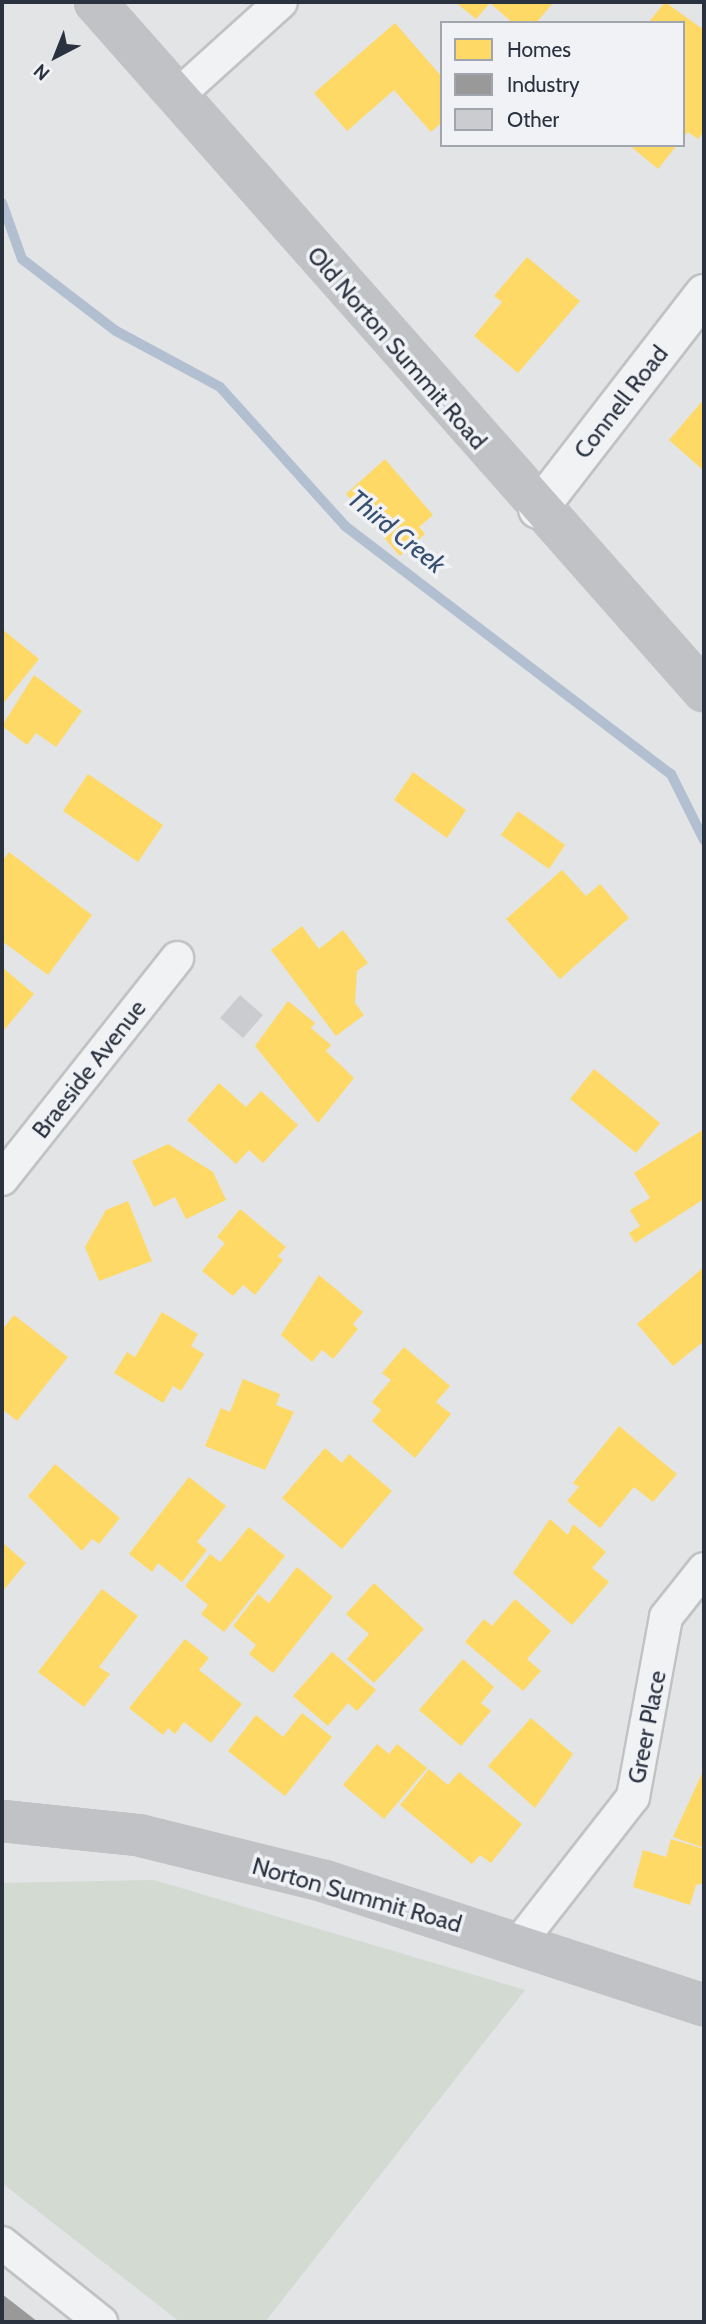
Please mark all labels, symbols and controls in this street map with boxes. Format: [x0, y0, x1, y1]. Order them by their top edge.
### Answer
north arrow [21, 21, 91, 91]
legend [440, 21, 685, 147]
text: Homes [507, 37, 571, 62]
text: N [29, 59, 54, 85]
text: Industry [507, 72, 580, 97]
text: Other [507, 107, 559, 132]
street label: Old Norton Summit Road [301, 241, 493, 455]
street label: Connell Road [568, 340, 674, 464]
water label: Third Creek [341, 483, 451, 581]
street label: Braeside Avenue [26, 994, 152, 1144]
street label: Greer Place [622, 1668, 672, 1786]
street label: Norton Summit Road [249, 1851, 465, 1939]

